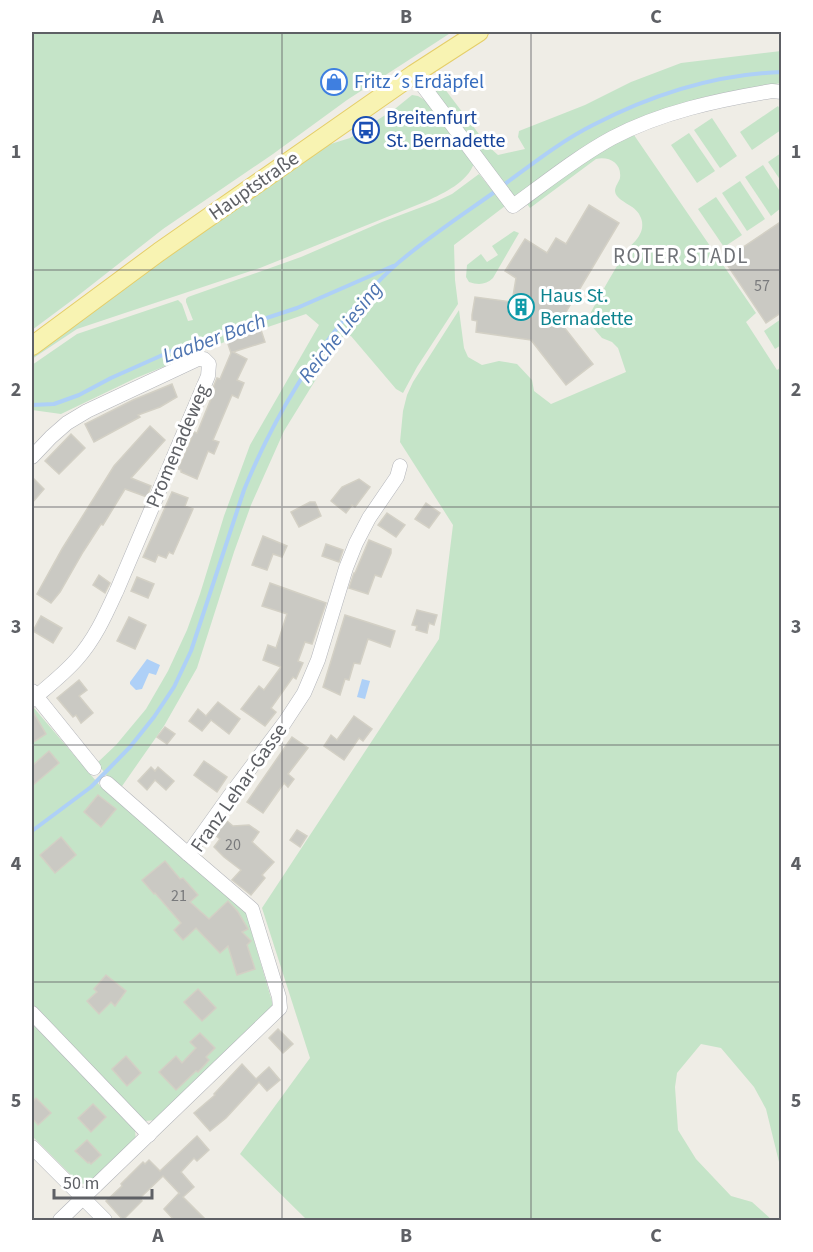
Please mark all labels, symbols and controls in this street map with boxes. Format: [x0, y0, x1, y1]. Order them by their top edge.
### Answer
text: A [151, 3, 164, 31]
text: B [400, 3, 412, 31]
text: C [650, 3, 662, 31]
shop icon: Fritz´s Erdäpfel [319, 67, 349, 97]
place label: Fritz´s Erdäpfel [354, 68, 484, 96]
place label: Breitenfurt St. Bernadette [386, 104, 505, 155]
bus stop icon: Breitenfurt St. Bernadette [351, 115, 381, 145]
text: 1 [11, 138, 21, 166]
text: 1 [791, 138, 801, 166]
street label: Hauptstraße [203, 145, 305, 227]
district label: ROTER STADL [613, 241, 749, 271]
water label: Reiche Liesing [291, 275, 389, 389]
house number: 57 [754, 275, 770, 297]
place label: Haus St. Bernadette [540, 282, 633, 333]
building icon: Haus St. Bernadette [506, 292, 536, 322]
water label: Laaber Bach [158, 305, 270, 371]
text: 2 [11, 376, 21, 404]
text: 2 [791, 376, 801, 404]
street label: Promenadeweg [139, 380, 217, 512]
text: 3 [11, 613, 21, 641]
text: 3 [791, 613, 801, 641]
street label: Franz Lehar-Gasse [184, 718, 294, 858]
house number: 20 [225, 834, 241, 856]
text: 4 [11, 850, 22, 878]
text: 4 [791, 850, 802, 878]
house number: 21 [171, 885, 187, 907]
text: 5 [11, 1087, 21, 1115]
text: 5 [791, 1087, 801, 1115]
scale bar [54, 1162, 152, 1200]
text: 50 m [63, 1171, 99, 1196]
text: A [151, 1222, 164, 1250]
text: B [400, 1222, 412, 1250]
text: C [650, 1222, 662, 1250]

